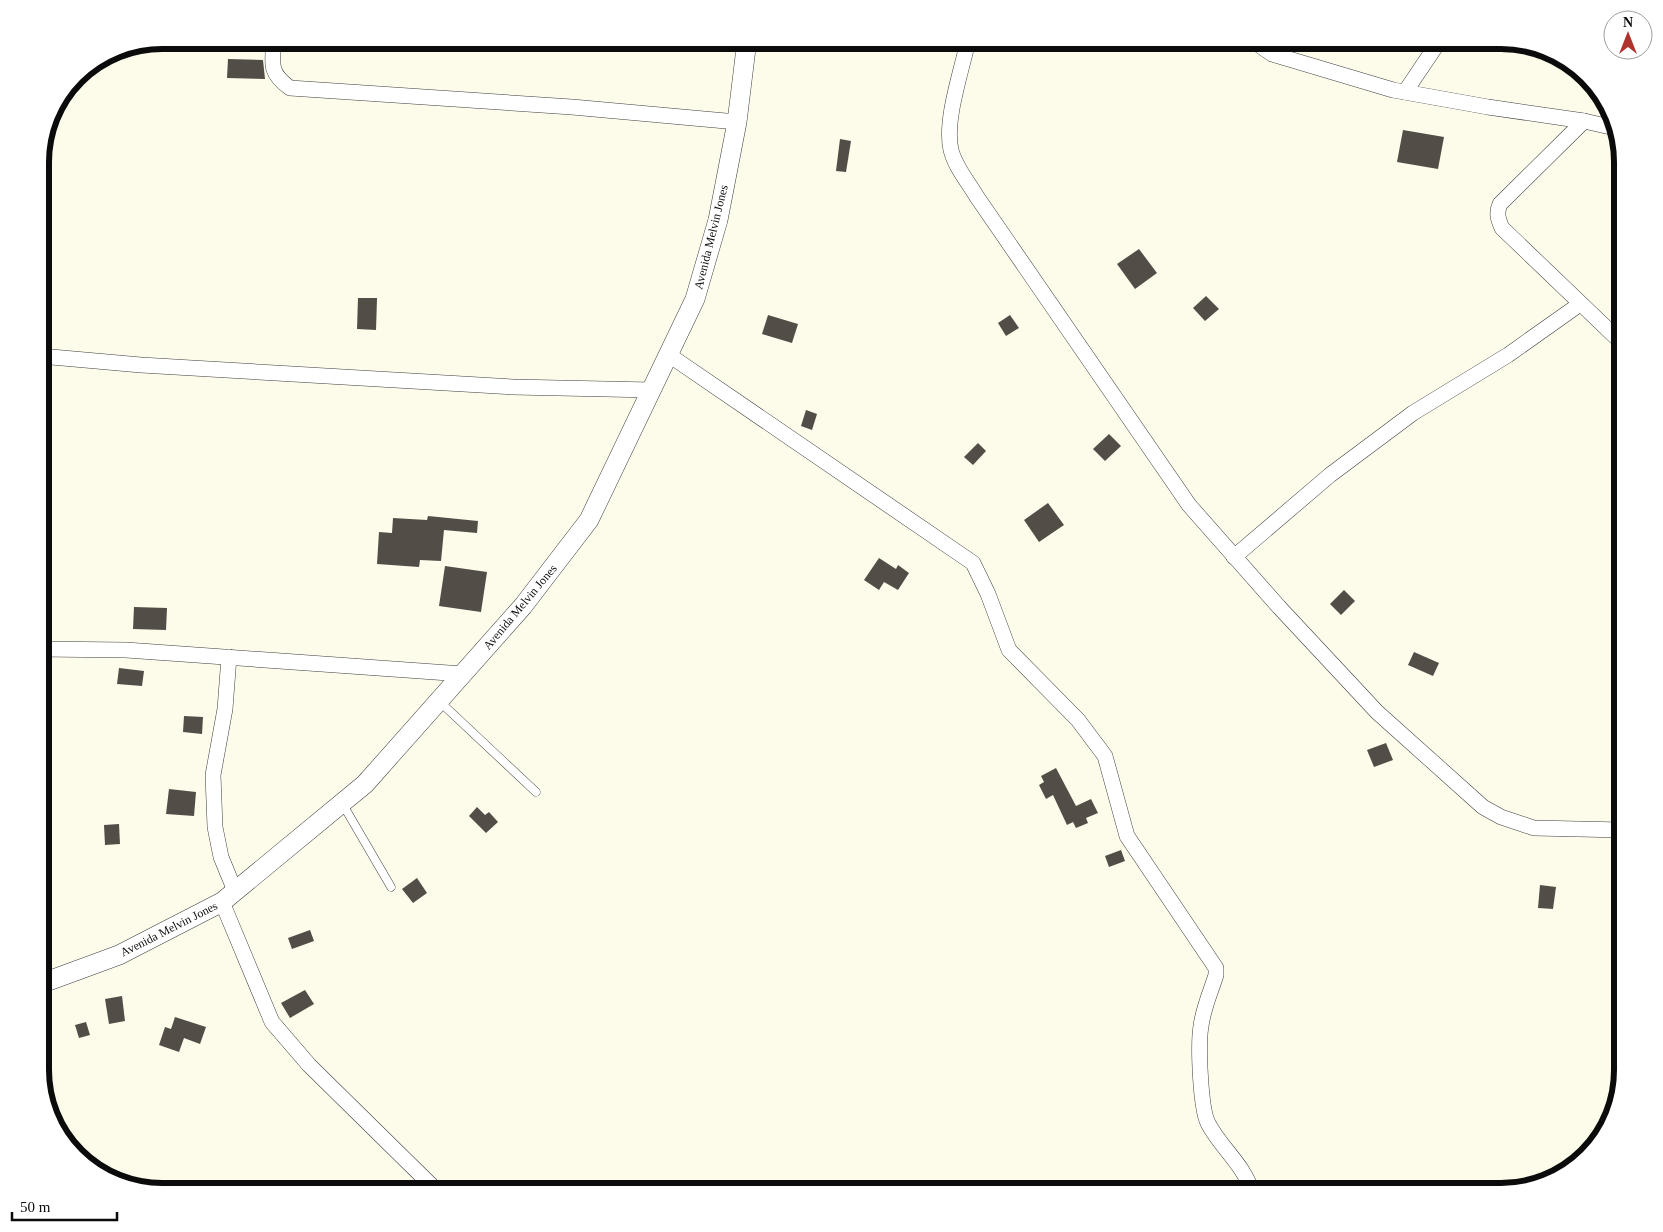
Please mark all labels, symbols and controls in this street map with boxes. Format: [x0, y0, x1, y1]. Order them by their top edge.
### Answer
north arrow [1603, 10, 1653, 60]
text: N [1623, 15, 1633, 30]
street label: Avenida Melvin Jones [691, 183, 731, 291]
street label: Avenida Melvin Jones [480, 561, 560, 653]
street label: Avenida Melvin Jones [118, 898, 220, 960]
scale bar [12, 1190, 118, 1222]
text: 50 m [20, 1199, 51, 1215]

